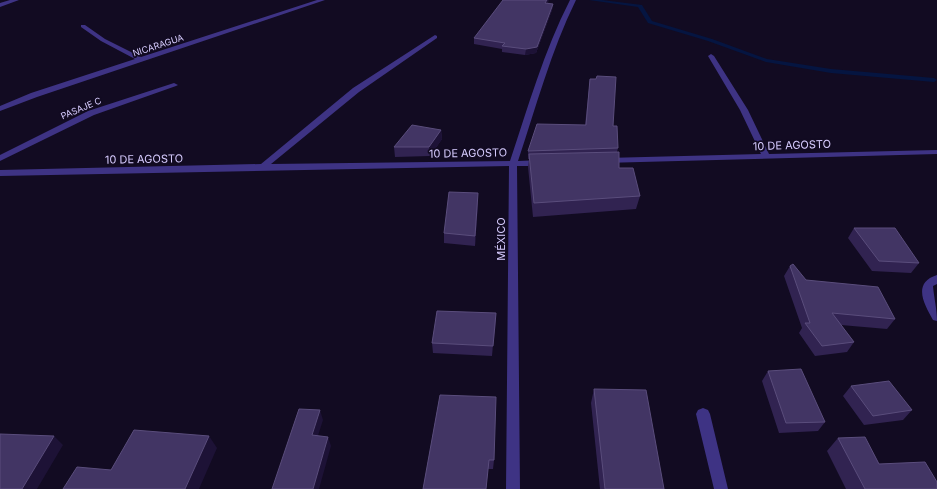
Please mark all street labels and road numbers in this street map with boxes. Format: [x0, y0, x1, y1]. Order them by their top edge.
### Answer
street label: NICARAGUA [131, 32, 185, 58]
street label: PASAJE C [59, 94, 103, 121]
street label: 10 DE AGOSTO [753, 137, 831, 153]
street label: 10 DE AGOSTO [429, 145, 507, 161]
street label: 10 DE AGOSTO [105, 151, 183, 167]
street label: MÉXICO [494, 217, 508, 261]

